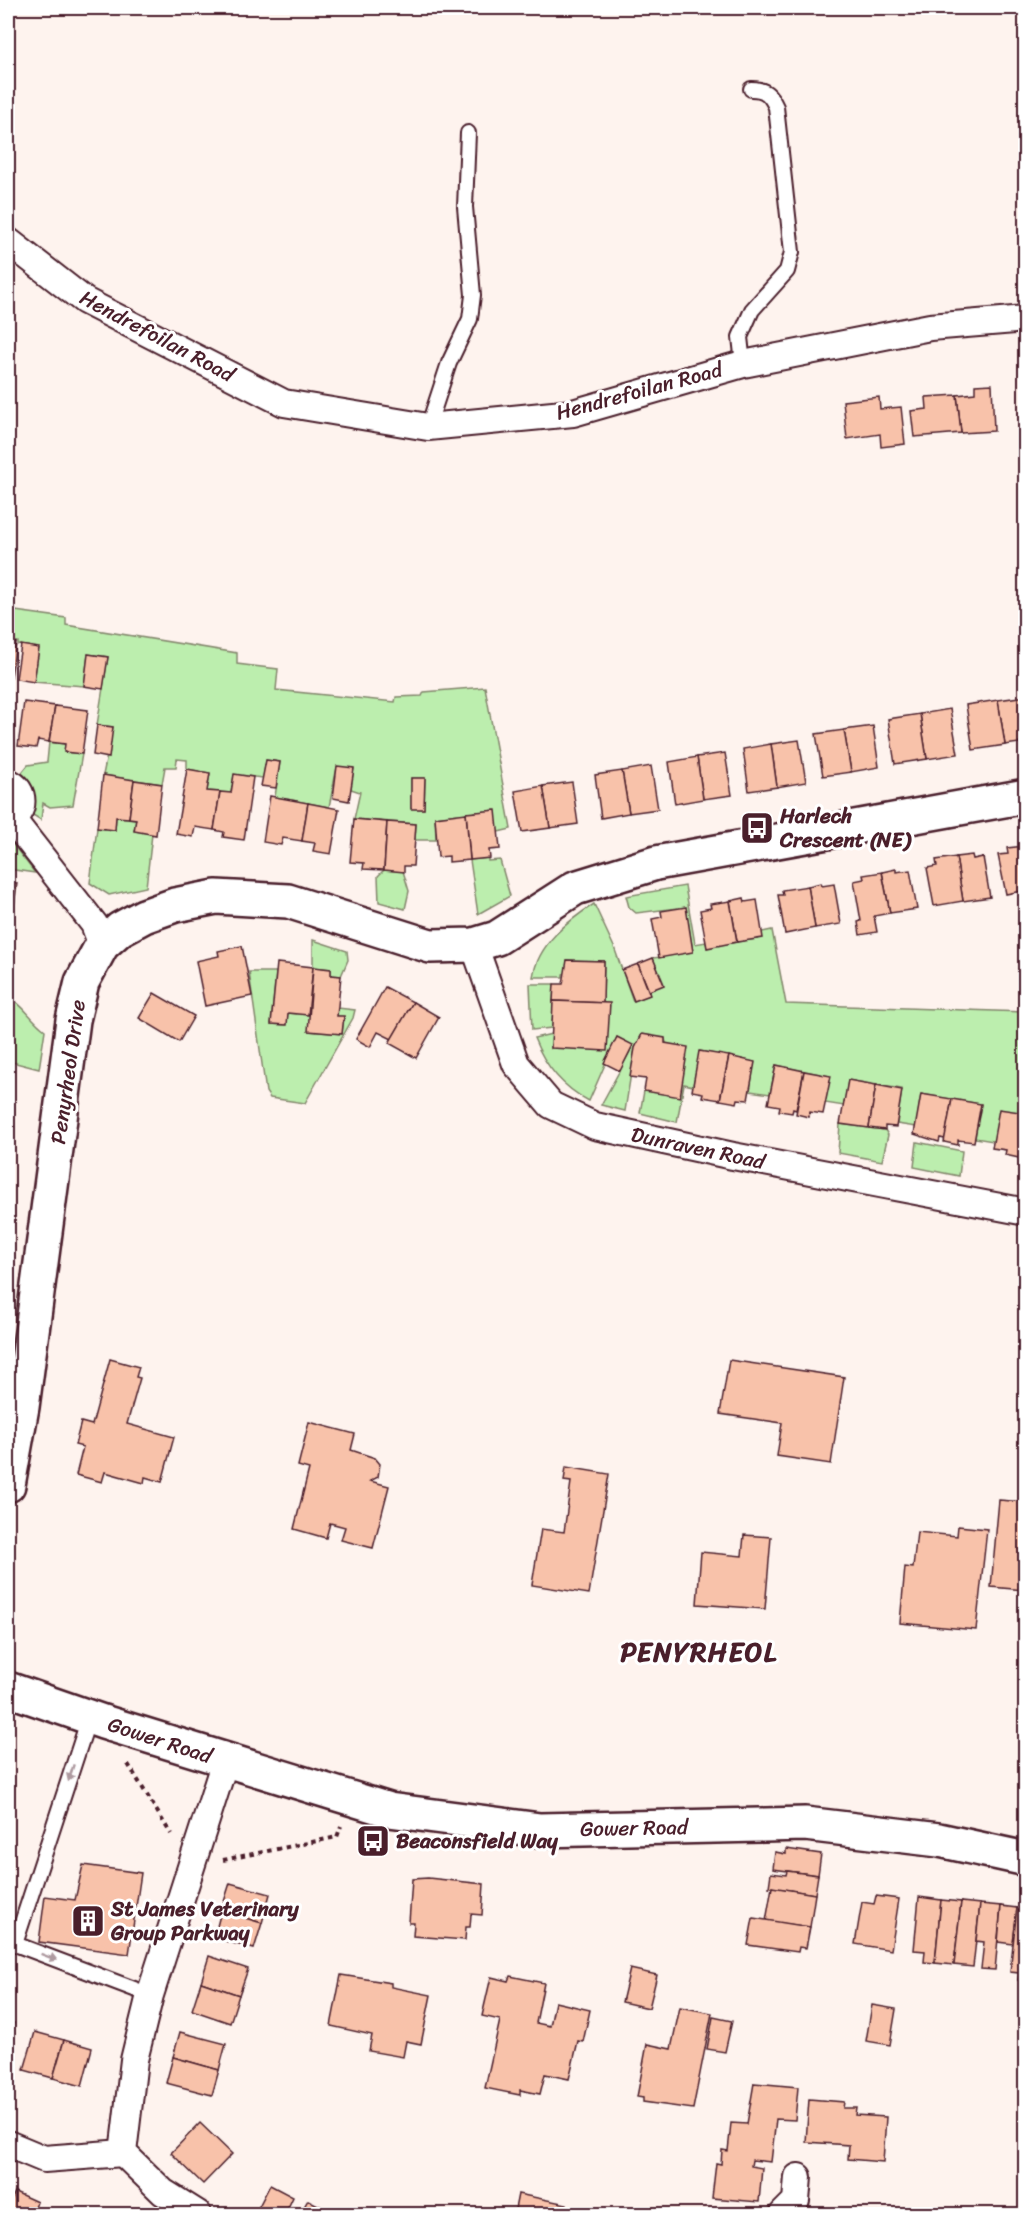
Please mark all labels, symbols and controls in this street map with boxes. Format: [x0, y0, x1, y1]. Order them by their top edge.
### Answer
street label: Hendrefoilan Road [73, 279, 243, 394]
street label: Hendrefoilan Road [551, 350, 728, 431]
place label: Harlech Crescent (NE) [779, 797, 912, 859]
bus stop icon: Harlech Crescent (NE) [739, 810, 775, 846]
street label: Penyrheol Drive [39, 997, 97, 1147]
street label: Dunraven Road [628, 1115, 770, 1181]
district label: PENYRHEOL [620, 1628, 778, 1676]
street label: Gower Road [103, 1705, 219, 1775]
one-way arrow [65, 1764, 75, 1782]
street label: Gower Road [580, 1808, 690, 1848]
place label: Beaconsfield Way [396, 1822, 559, 1860]
bus stop icon: Beaconsfield Way [355, 1823, 391, 1859]
place label: St James Veterinary Group Parkway [110, 1890, 300, 1952]
building icon: St James Veterinary Group Parkway [70, 1903, 106, 1939]
one-way arrow [41, 1952, 59, 1962]

